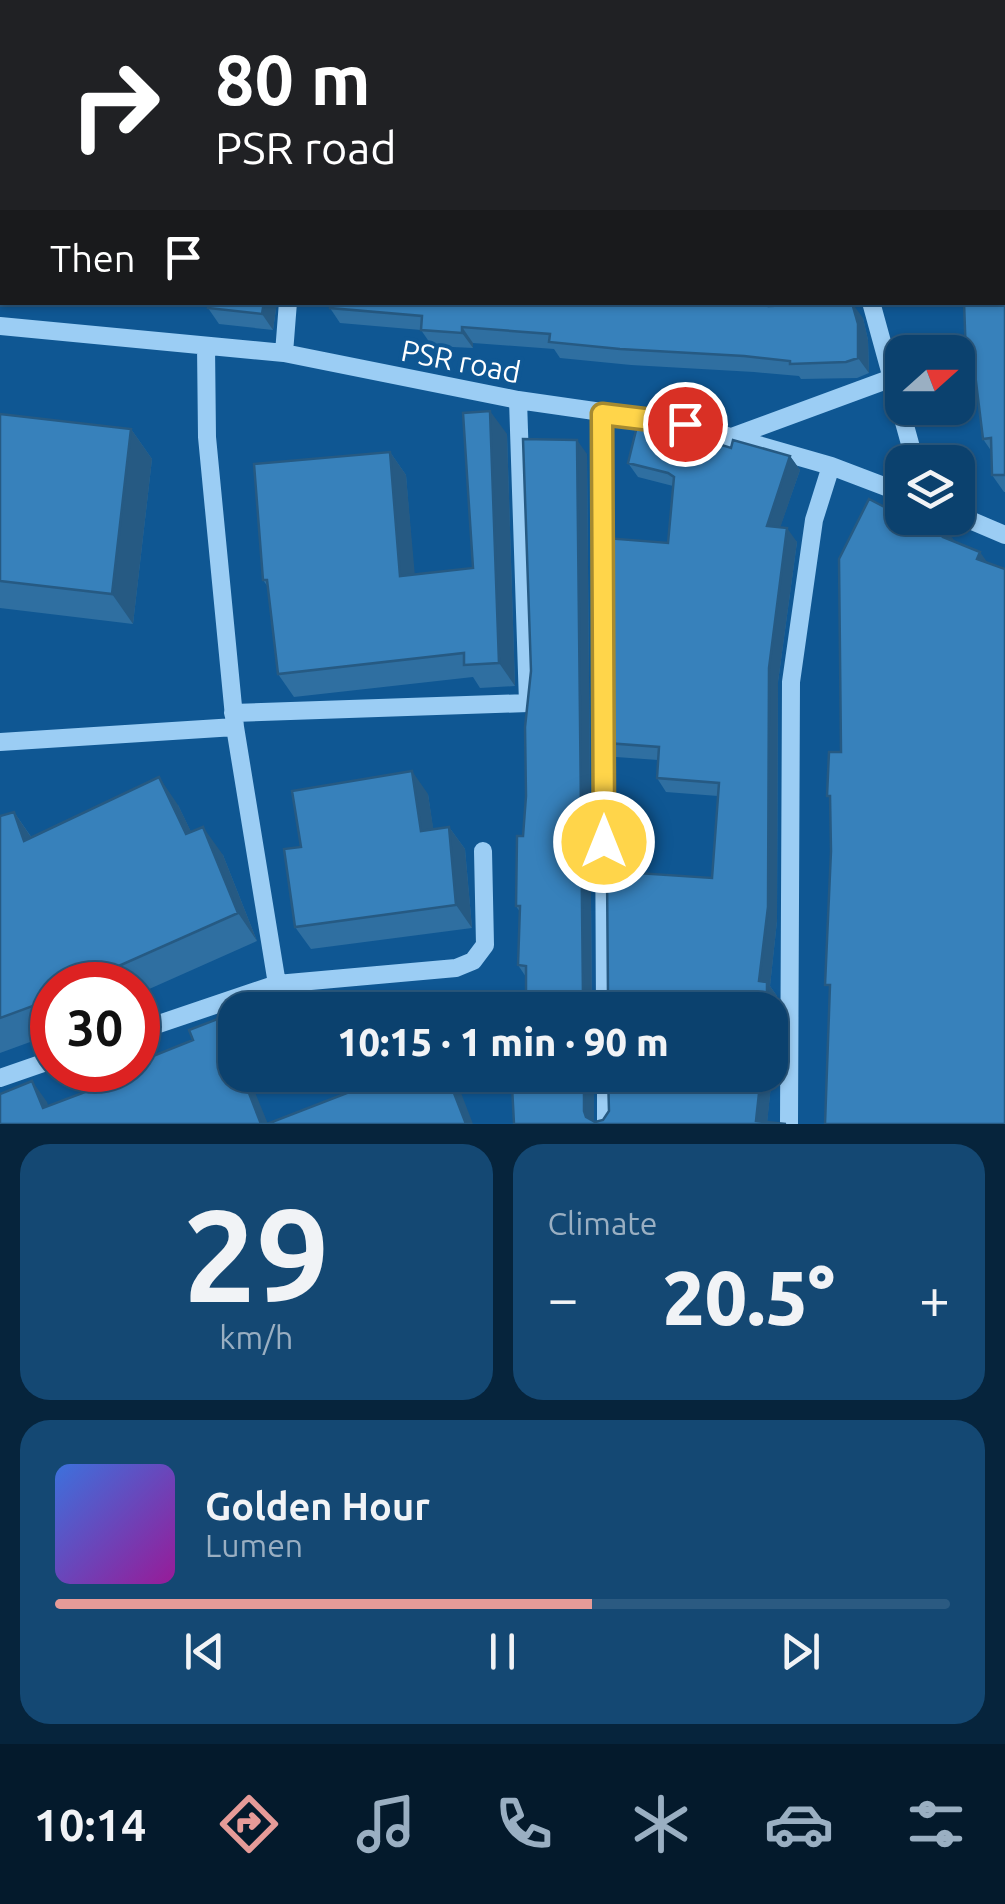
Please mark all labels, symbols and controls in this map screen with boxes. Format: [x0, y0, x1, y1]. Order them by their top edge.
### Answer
icon: right [50, 40, 180, 170]
text: 80 m [215, 40, 371, 118]
text: PSR road [215, 122, 397, 173]
icon: arrive [156, 230, 211, 285]
text: Then [50, 237, 136, 279]
street label: PSR road [398, 333, 524, 389]
north arrow [885, 335, 975, 425]
map controls [885, 335, 975, 535]
pin [643, 382, 728, 467]
icon: arrive [658, 397, 713, 452]
button: layers [885, 445, 975, 535]
position arrow [552, 790, 656, 894]
speed limit sign: 30 [30, 962, 160, 1092]
text: 10:15 · 1 min · 90 m [337, 1021, 669, 1063]
text: 29 [183, 1181, 330, 1327]
text: Climate [548, 1205, 658, 1241]
text: 20.5° [662, 1255, 835, 1339]
text: − [548, 1267, 579, 1328]
text: + [919, 1267, 950, 1328]
text: km/h [219, 1319, 293, 1355]
text: Golden Hour [205, 1485, 430, 1527]
text: Lumen [205, 1527, 303, 1563]
icon: previous [177, 1624, 232, 1679]
icon: pause [475, 1624, 530, 1679]
icon: next [773, 1624, 828, 1679]
icon: directions [214, 1789, 284, 1859]
icon: music [351, 1789, 421, 1859]
icon: phone [489, 1789, 559, 1859]
icon: climate [626, 1789, 696, 1859]
icon: car [764, 1789, 834, 1859]
icon: filters [901, 1789, 971, 1859]
text: 10:14 [34, 1799, 146, 1850]

